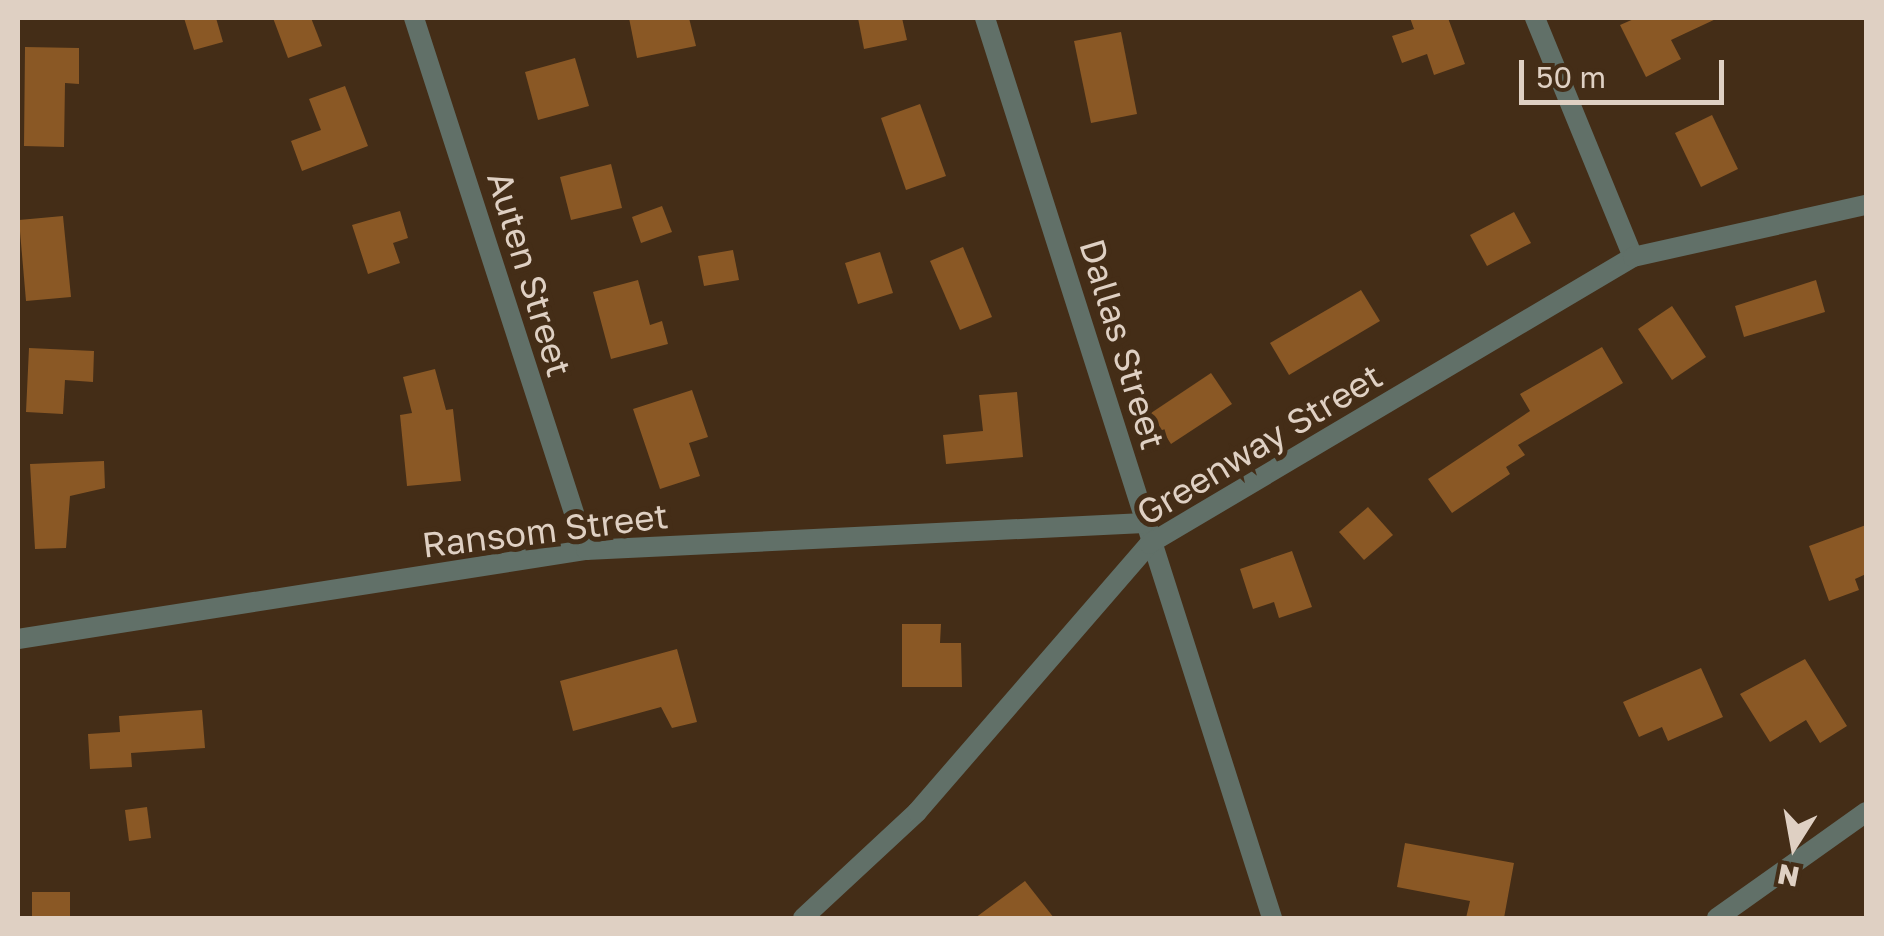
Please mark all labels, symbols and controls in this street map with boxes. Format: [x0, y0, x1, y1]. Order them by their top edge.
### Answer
scale bar [1524, 40, 1729, 102]
text: 50 m [1536, 59, 1606, 95]
street label: Auten Street [479, 166, 581, 382]
street label: Dallas Street [1071, 234, 1175, 454]
street label: Greenway Street [1129, 354, 1389, 534]
street label: Ransom Street [420, 494, 670, 566]
north arrow [1744, 796, 1844, 896]
text: N [1775, 858, 1802, 894]

